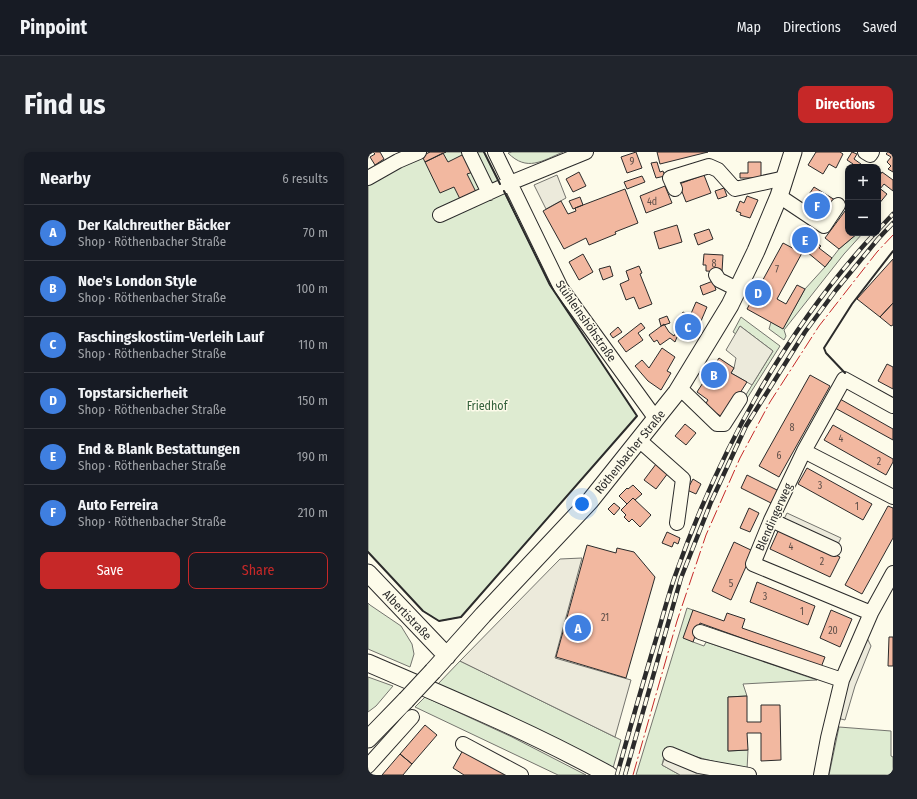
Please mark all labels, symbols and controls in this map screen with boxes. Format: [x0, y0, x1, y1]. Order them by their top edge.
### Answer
text: Pinpoint [20, 16, 87, 39]
text: Map [737, 19, 761, 36]
text: Directions [783, 19, 841, 36]
text: Saved [863, 19, 897, 36]
button: Directions [798, 86, 893, 123]
text: Find us [24, 88, 106, 121]
house number: 9 [630, 156, 635, 168]
map controls [845, 164, 881, 236]
button: + [845, 164, 881, 200]
text: Nearby [40, 168, 91, 189]
text: 6 results [282, 171, 328, 186]
pin: F [804, 191, 830, 221]
house number: 4d [647, 196, 657, 208]
button: − [845, 200, 881, 236]
text: Der Kalchreuther Bäcker [78, 216, 230, 234]
text: A [49, 225, 57, 240]
text: 70 m [303, 225, 328, 240]
pin: E [792, 225, 818, 255]
text: Shop · Röthenbacher Straße [78, 234, 226, 249]
house number: 8 [712, 258, 717, 270]
house number: 7 [775, 264, 779, 276]
text: Noe's London Style [78, 272, 197, 290]
street label: Stühleinshöhstraße [553, 278, 619, 364]
pin: D [745, 278, 771, 308]
text: B [49, 281, 57, 296]
text: 100 m [296, 281, 328, 296]
text: Shop · Röthenbacher Straße [78, 290, 226, 305]
pin: C [675, 312, 701, 342]
text: Faschingskostüm-Verleih Lauf [78, 328, 264, 346]
text: C [50, 337, 56, 352]
text: 110 m [298, 337, 328, 352]
text: Shop · Röthenbacher Straße [78, 346, 226, 361]
pin: B [701, 360, 727, 390]
text: Topstarsicherheit [78, 384, 188, 402]
text: D [49, 393, 57, 408]
text: 150 m [297, 393, 328, 408]
park label: Friedhof [467, 399, 509, 413]
text: Shop · Röthenbacher Straße [78, 402, 226, 417]
street label: Röthenbacher Straße [592, 407, 668, 497]
house number: 8 [790, 422, 795, 434]
house number: 4 [839, 433, 844, 445]
text: End & Blank Bestattungen [78, 440, 240, 458]
text: E [50, 449, 56, 464]
text: 190 m [297, 449, 328, 464]
house number: 6 [777, 450, 782, 462]
house number: 2 [877, 456, 882, 468]
text: Shop · Röthenbacher Straße [78, 458, 226, 473]
house number: 3 [818, 480, 823, 492]
street label: Blendingerweg [753, 481, 795, 553]
your location [572, 494, 592, 514]
text: Auto Ferreira [78, 496, 158, 514]
house number: 1 [855, 501, 859, 513]
text: F [50, 505, 56, 520]
text: 210 m [298, 505, 328, 520]
text: Shop · Röthenbacher Straße [78, 514, 226, 529]
house number: 4 [789, 541, 794, 553]
button: Save [40, 552, 180, 589]
button: Share [188, 552, 328, 589]
house number: 2 [820, 556, 825, 568]
house number: 5 [729, 578, 734, 590]
street label: Albertistraße [380, 587, 434, 643]
house number: 3 [763, 591, 768, 603]
house number: 1 [800, 606, 804, 618]
house number: 21 [601, 612, 609, 624]
pin: A [565, 613, 591, 643]
house number: 20 [828, 625, 838, 637]

